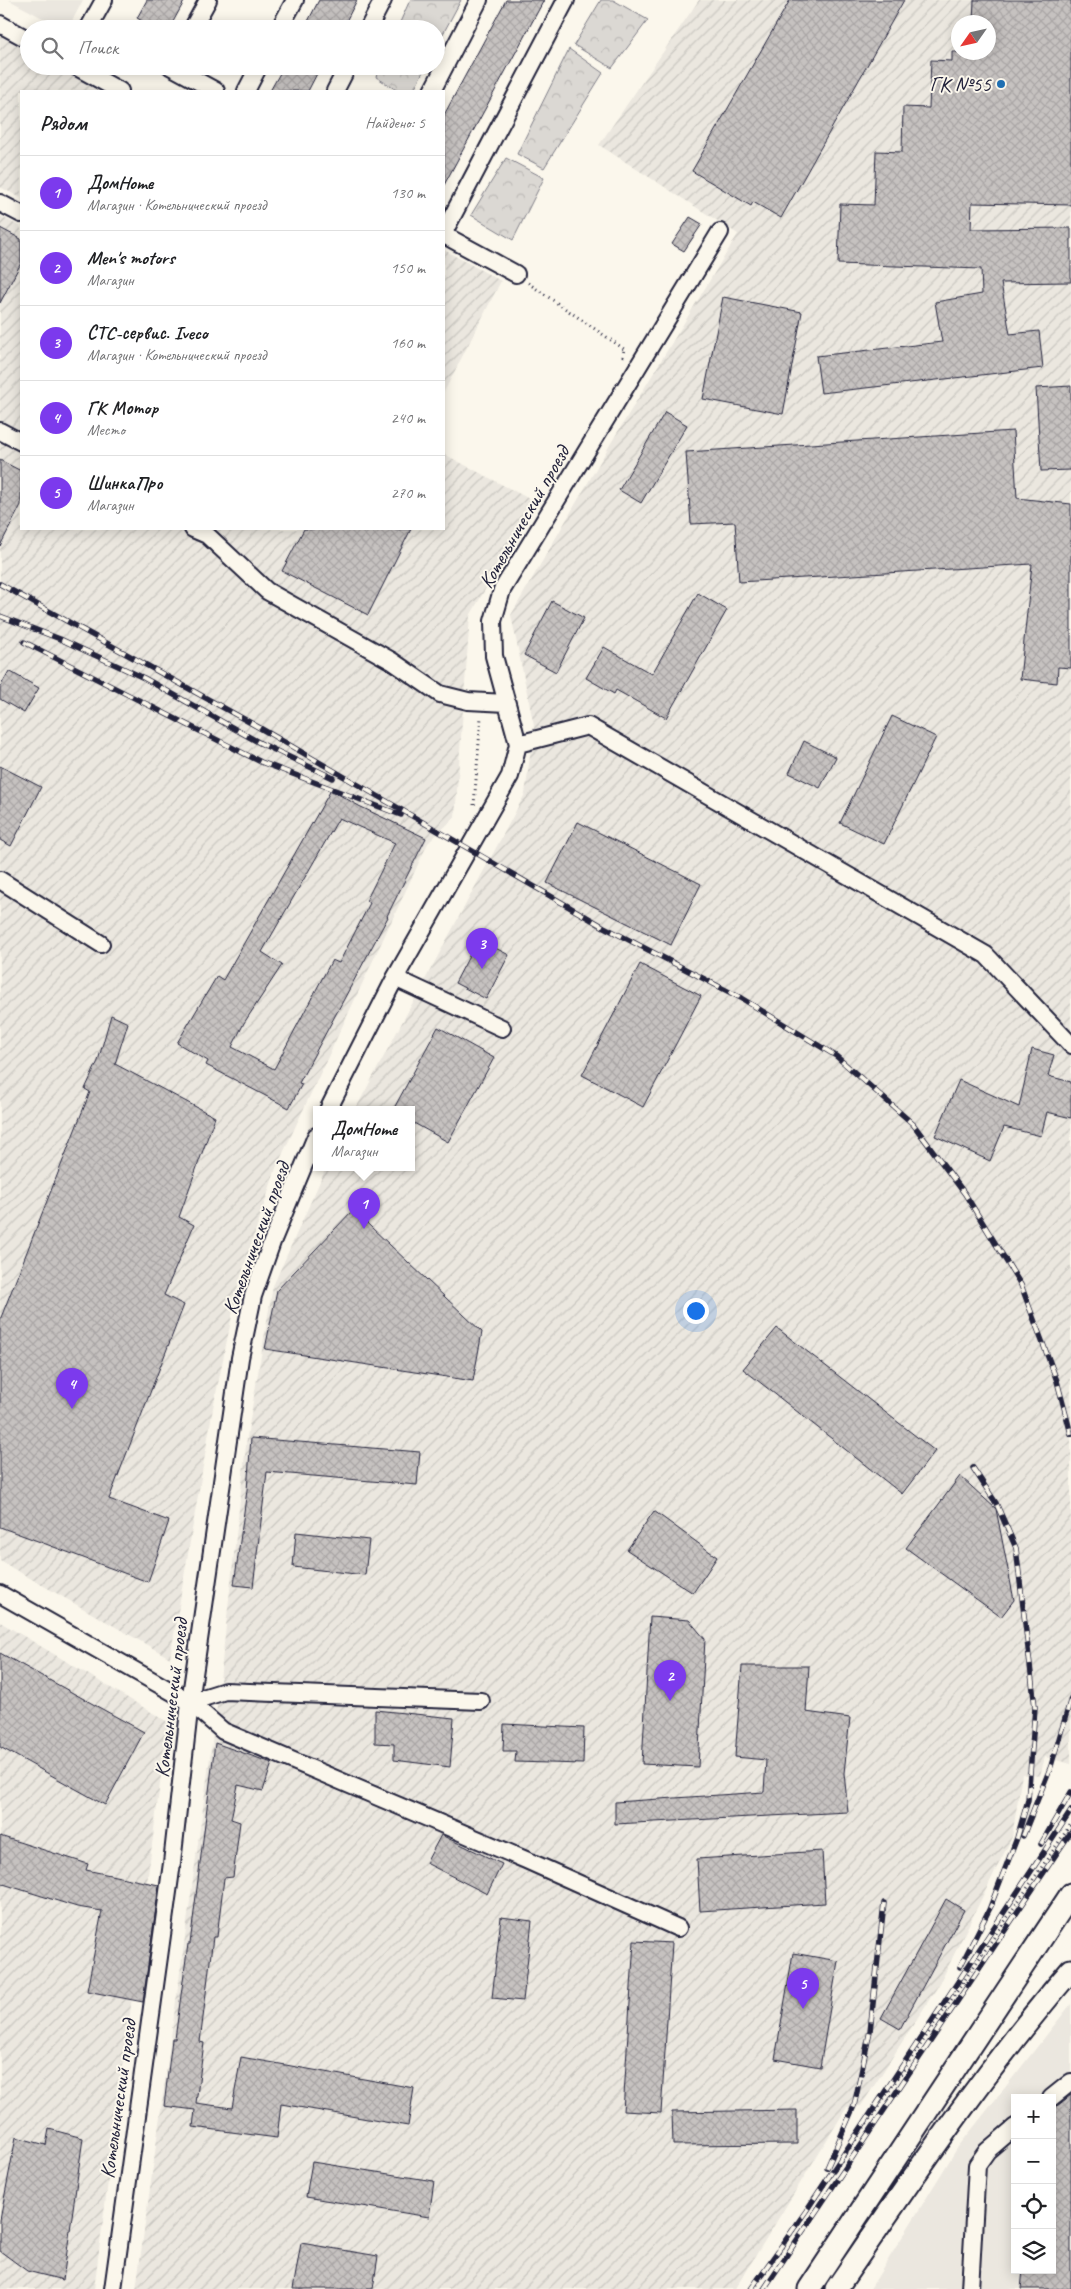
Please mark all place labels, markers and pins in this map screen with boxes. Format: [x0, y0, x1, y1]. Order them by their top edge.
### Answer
place label: ГК №55 [930, 71, 993, 97]
marker: ГК №55 [995, 78, 1007, 90]
pin: 3 [466, 928, 498, 969]
pin: 1 [348, 1188, 380, 1229]
pin: 4 [56, 1368, 88, 1409]
pin: 2 [654, 1660, 686, 1701]
pin: 5 [787, 1968, 819, 2009]

